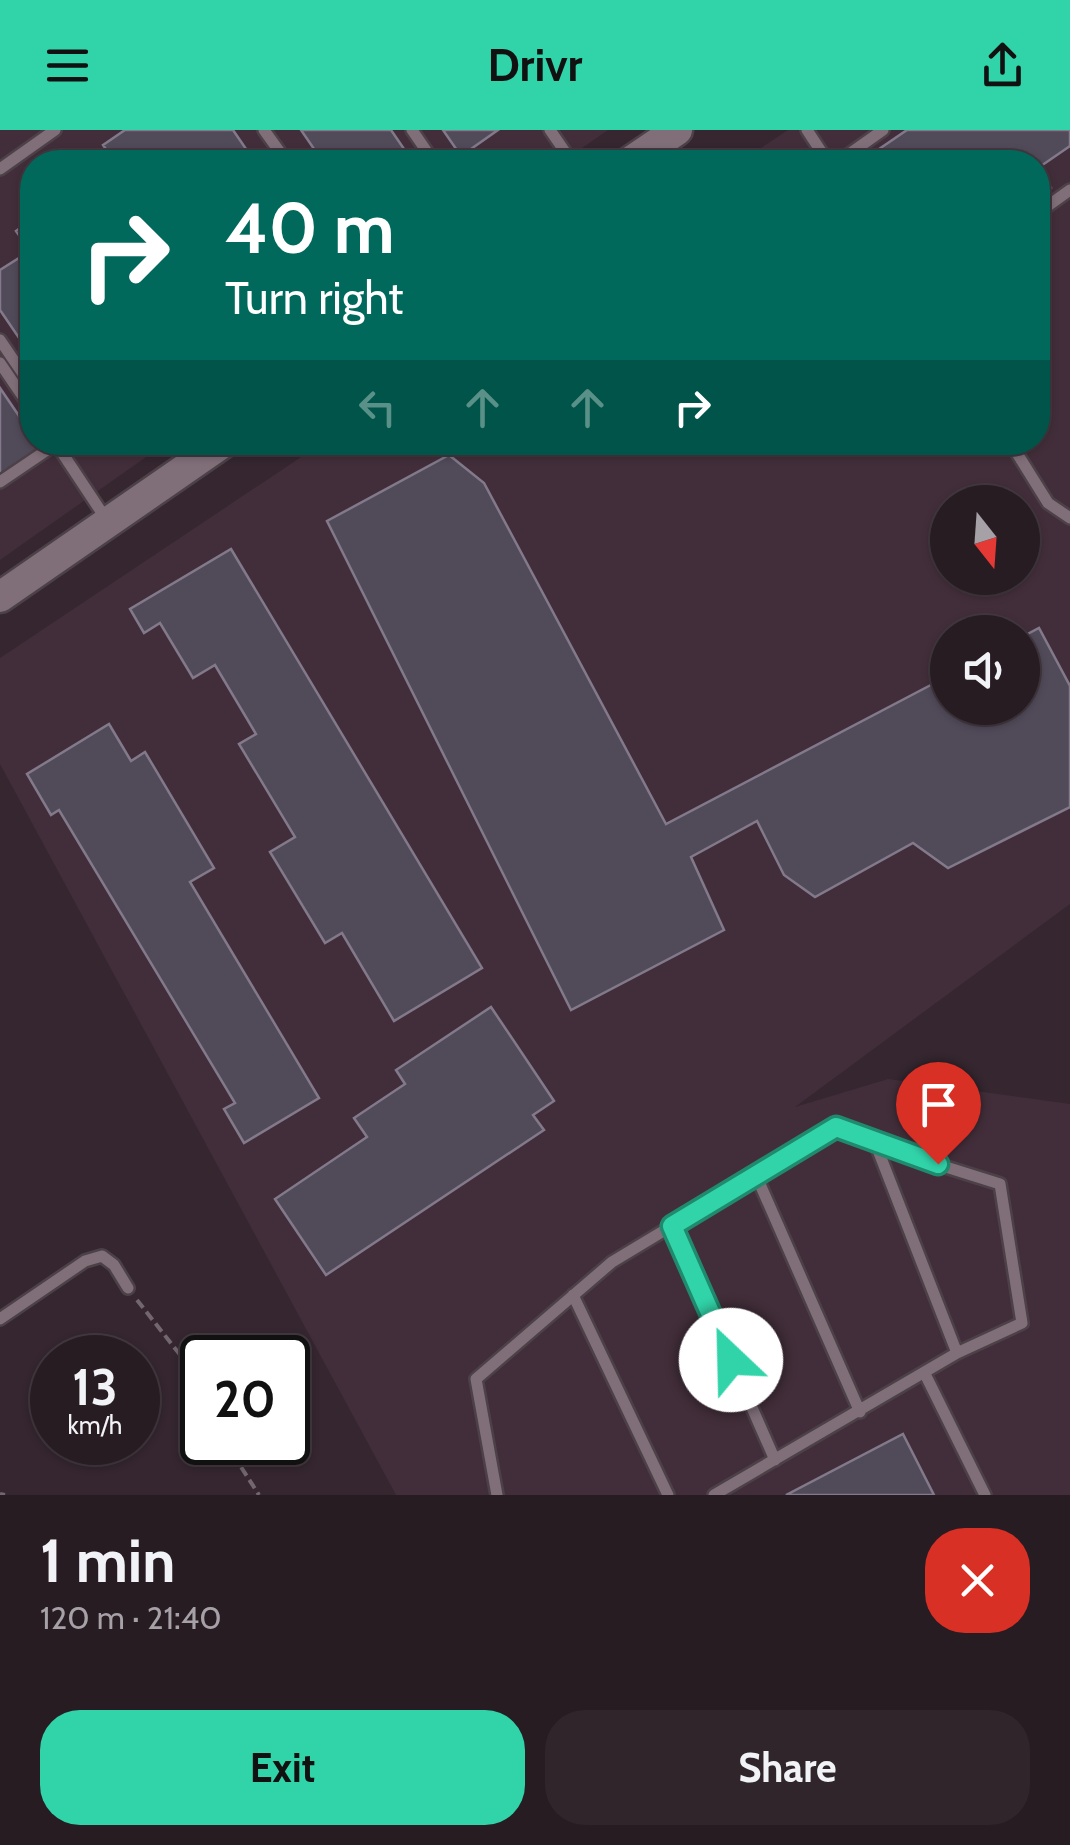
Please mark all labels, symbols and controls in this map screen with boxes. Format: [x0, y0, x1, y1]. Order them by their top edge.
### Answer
icon: menu [40, 38, 95, 93]
text: Drivr [488, 38, 582, 92]
icon: share [975, 38, 1030, 93]
text: 40 m [225, 185, 394, 271]
icon: right [60, 190, 190, 320]
text: Turn right [225, 271, 404, 325]
icon: left [350, 380, 405, 435]
icon: ahead [455, 380, 510, 435]
icon: ahead [560, 380, 615, 435]
icon: right [665, 380, 720, 435]
north arrow [930, 485, 1040, 595]
map controls [930, 485, 1040, 725]
button: sound [930, 615, 1040, 725]
pin [896, 1062, 981, 1165]
icon: arrive [911, 1077, 966, 1132]
position arrow [679, 1308, 783, 1412]
speed limit sign: 20 [180, 1335, 310, 1465]
text: 13 [72, 1357, 118, 1418]
text: km/h [68, 1410, 122, 1440]
text: 1 min [40, 1524, 175, 1597]
button: close [925, 1528, 1030, 1633]
text: 120 m · 21:40 [40, 1598, 222, 1637]
button: Exit [40, 1710, 525, 1825]
button: Share [545, 1710, 1030, 1825]

